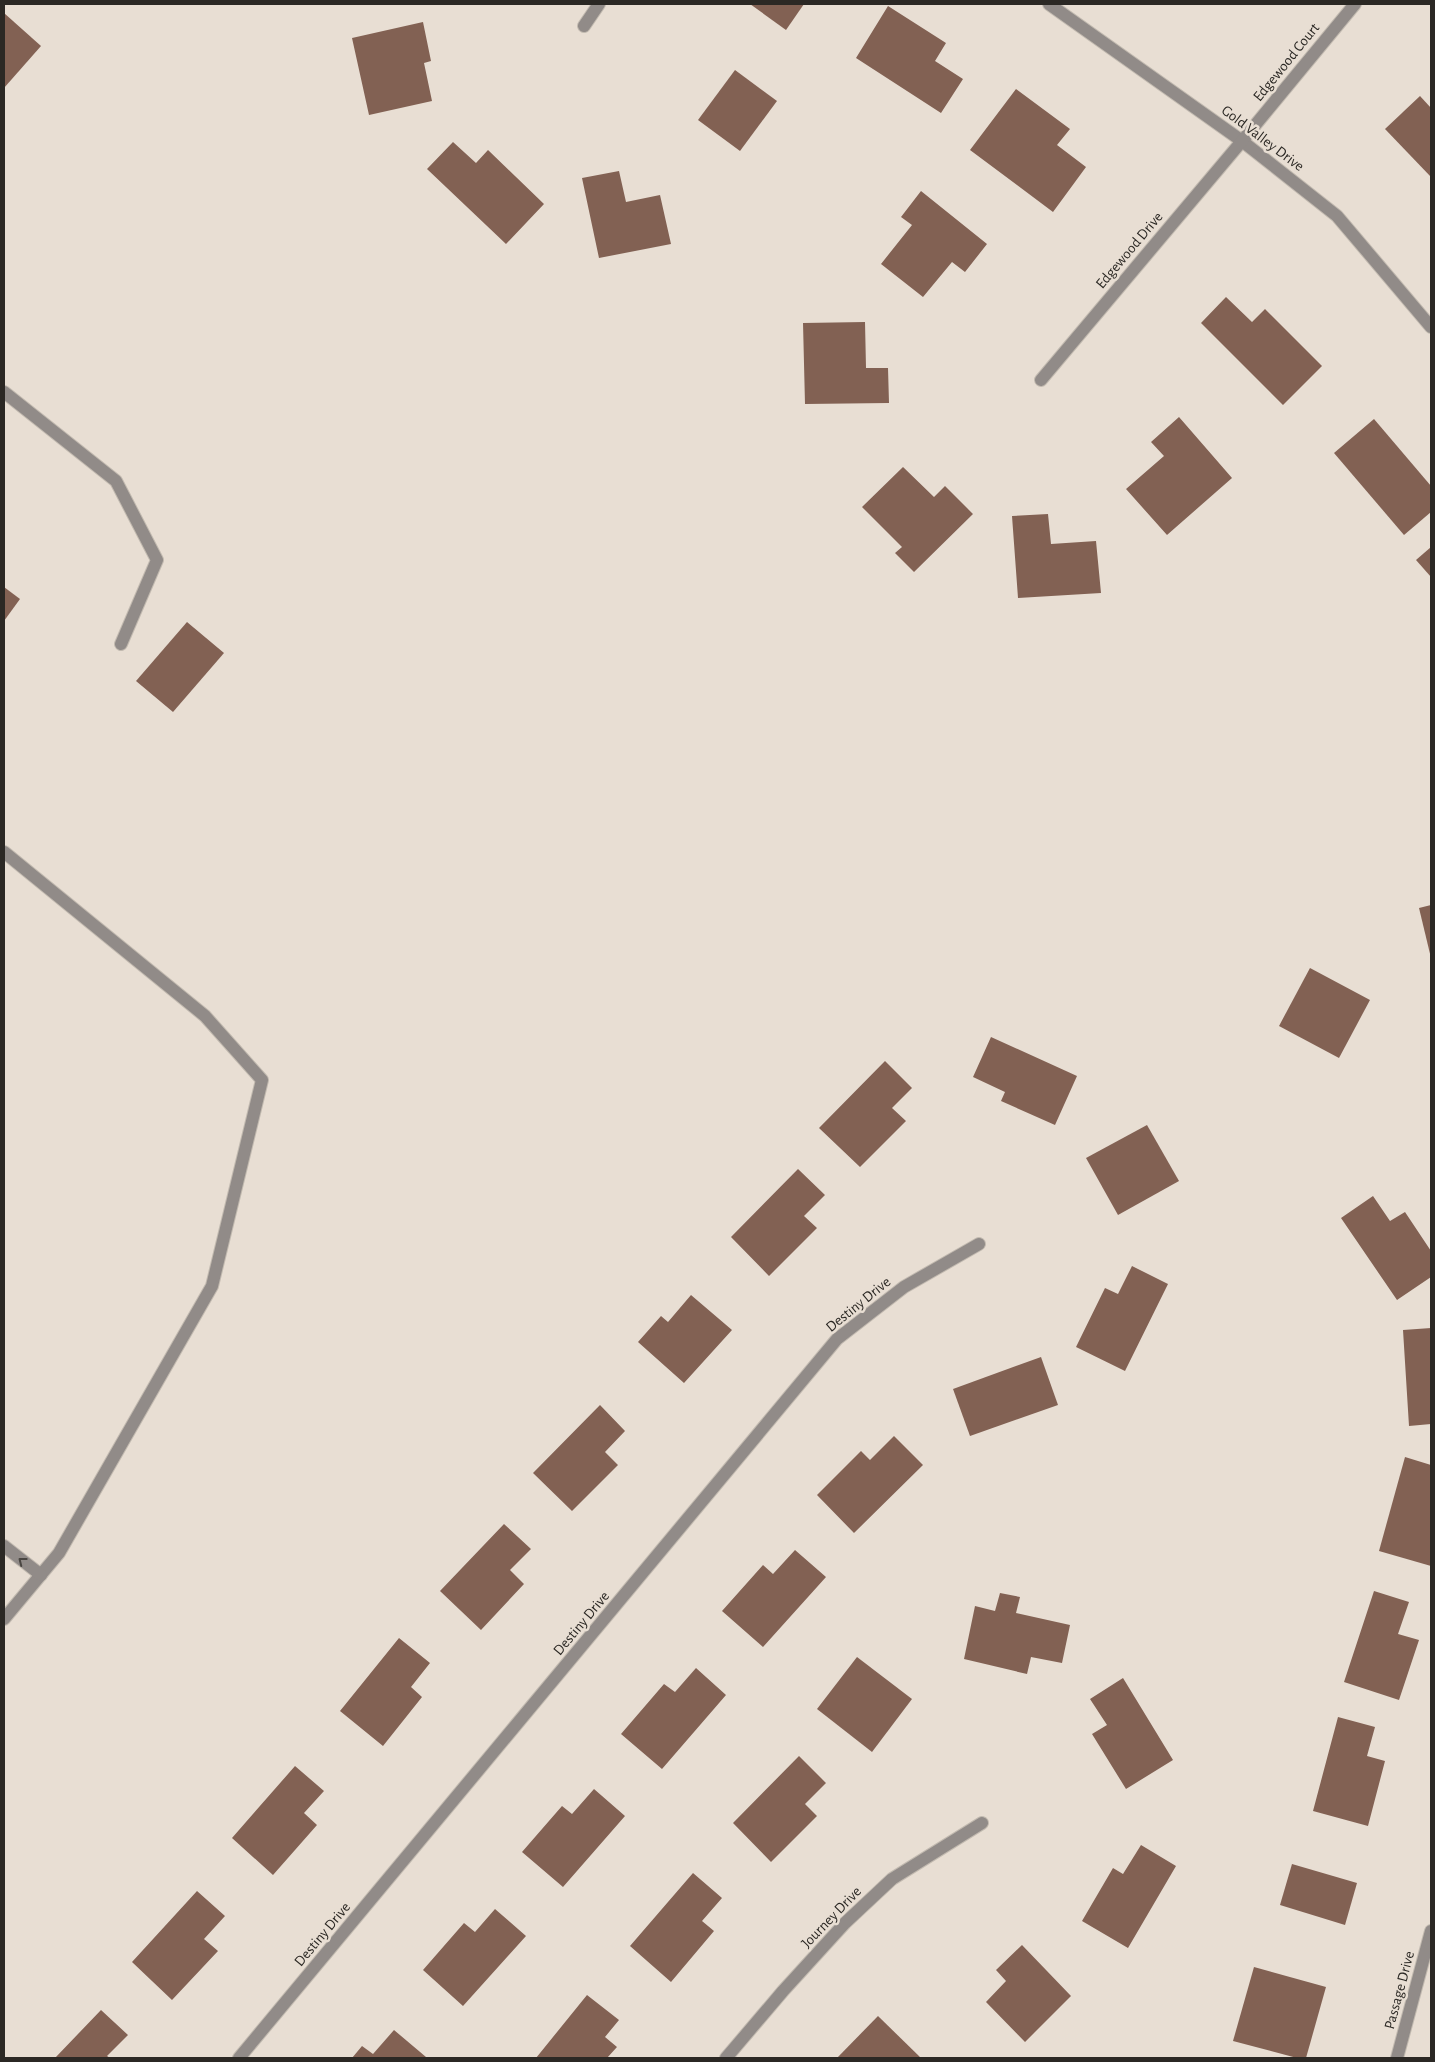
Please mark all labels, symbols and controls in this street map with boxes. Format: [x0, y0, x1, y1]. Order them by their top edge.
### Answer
street label: Edgewood Court [1250, 20, 1322, 104]
street label: Gold Valley Drive [1219, 103, 1307, 174]
street label: Edgewood Drive [1093, 209, 1166, 291]
street label: Destiny Drive [823, 1274, 893, 1335]
one-way arrow [19, 1558, 28, 1566]
street label: Destiny Drive [551, 1589, 612, 1658]
street label: Journey Drive [799, 1884, 864, 1951]
street label: Destiny Drive [292, 1900, 353, 1969]
street label: Passage Drive [1382, 1949, 1417, 2031]

